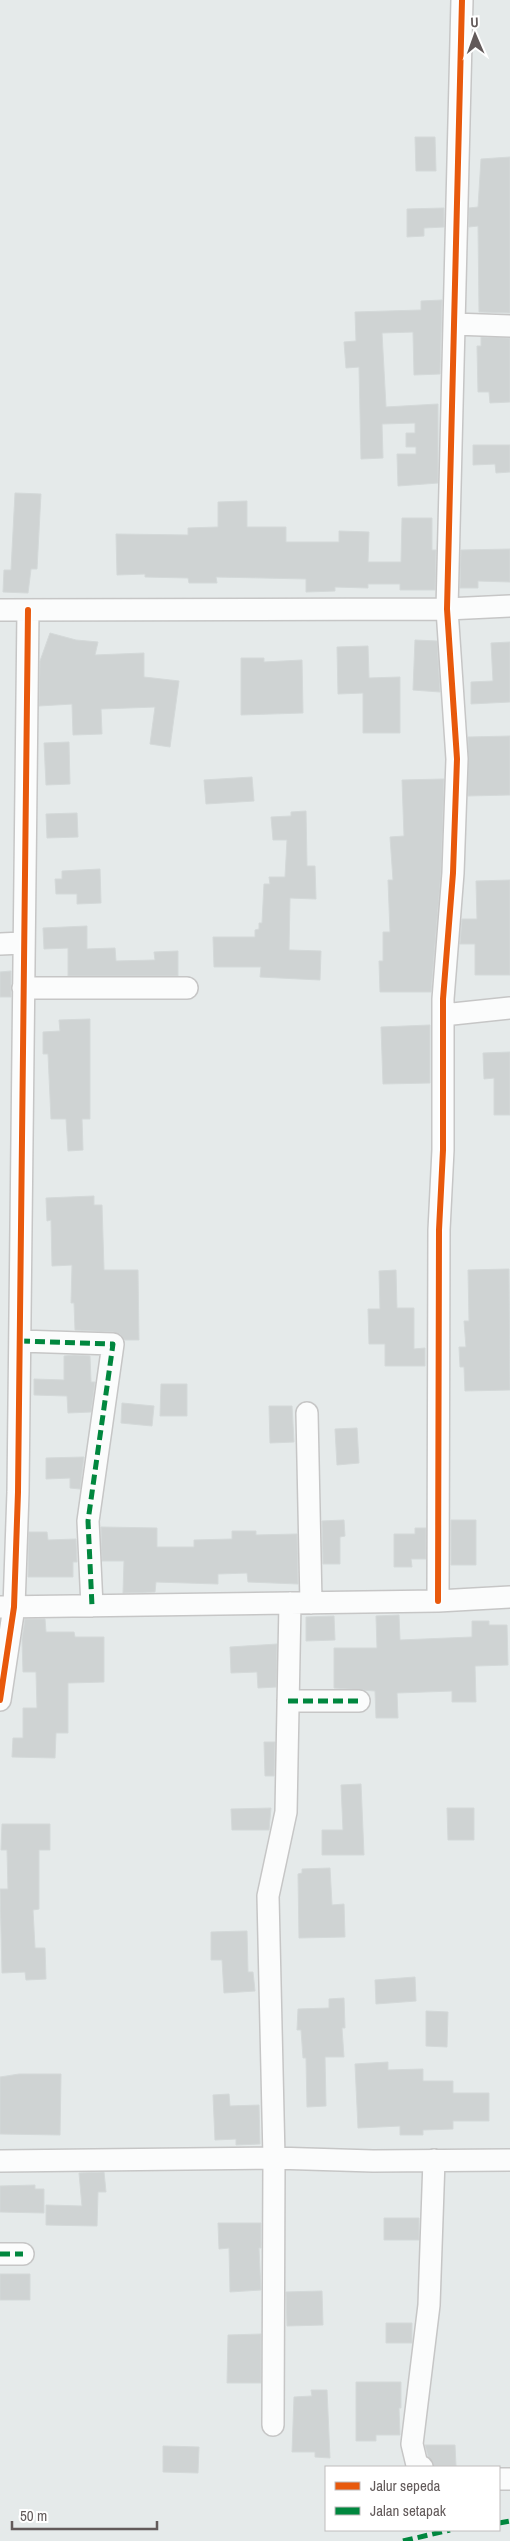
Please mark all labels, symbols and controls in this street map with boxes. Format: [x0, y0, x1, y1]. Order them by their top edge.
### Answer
north arrow [450, 10, 500, 60]
text: U [470, 13, 479, 31]
legend [325, 2466, 500, 2531]
text: Jalur sepeda [370, 2475, 441, 2496]
scale bar [12, 2498, 158, 2530]
text: Jalan setapak [370, 2500, 447, 2521]
text: 50 m [20, 2505, 47, 2526]

